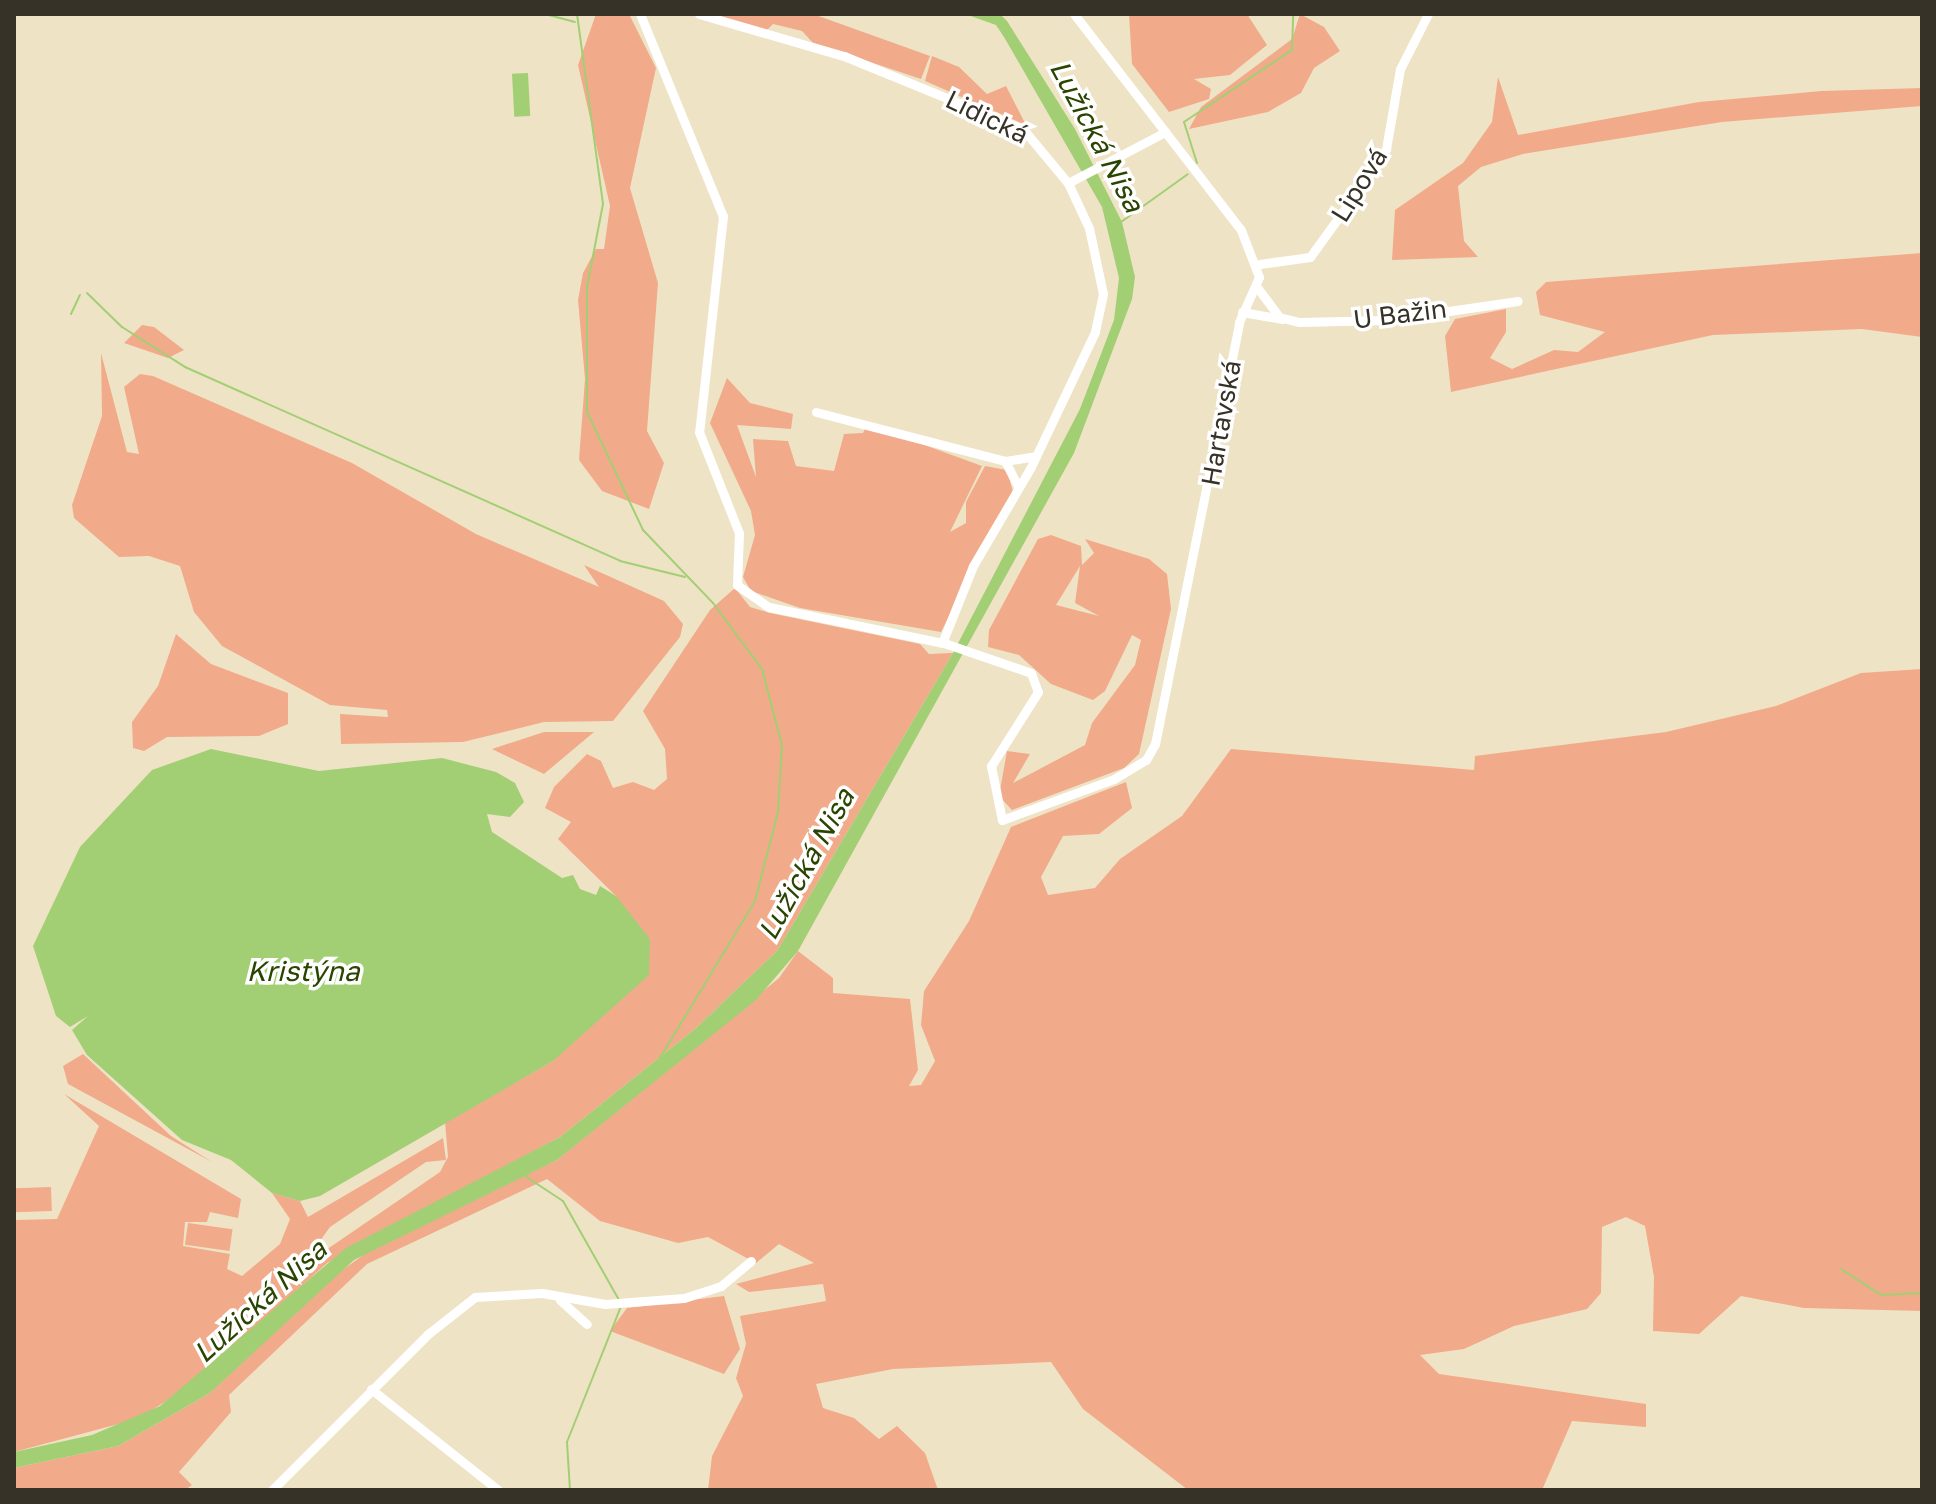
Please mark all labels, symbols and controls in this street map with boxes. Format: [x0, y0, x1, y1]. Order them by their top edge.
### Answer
water label: Lužická Nisa [1043, 54, 1151, 218]
street label: Lidická [941, 84, 1033, 150]
street label: Lipová [1324, 142, 1394, 228]
street label: U Bažin [1352, 293, 1448, 335]
street label: Hartavská [1195, 358, 1247, 488]
water label: Lužická Nisa [751, 783, 861, 945]
water label: Kristýna [246, 954, 360, 988]
water label: Lužická Nisa [187, 1233, 333, 1369]

